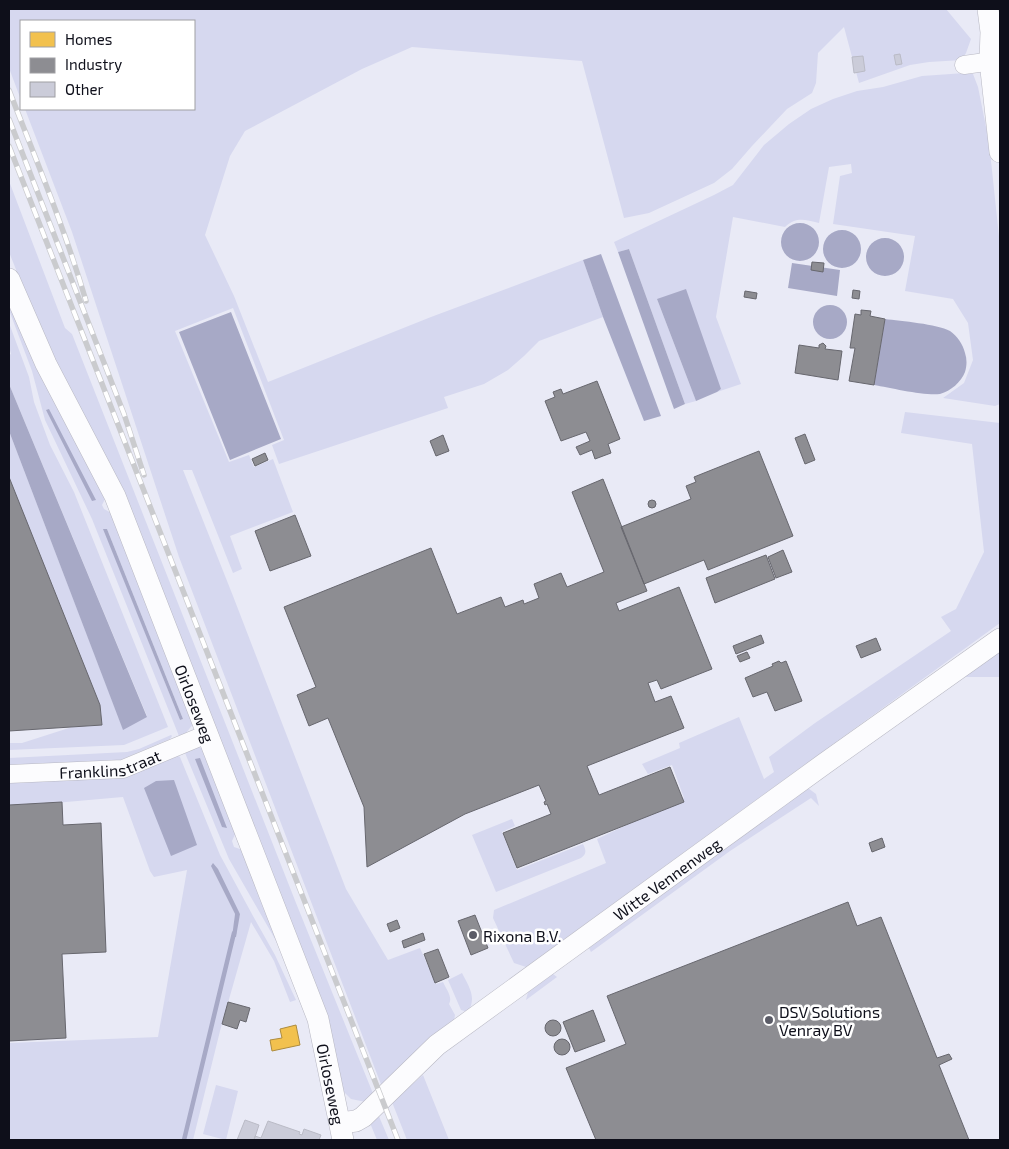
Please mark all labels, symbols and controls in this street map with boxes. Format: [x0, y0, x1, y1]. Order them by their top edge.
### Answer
legend [20, 20, 195, 110]
text: Homes [65, 30, 112, 48]
text: Industry [65, 55, 122, 73]
text: Other [65, 80, 104, 98]
street label: Oirloseweg [172, 661, 219, 745]
street label: Franklinstraat [59, 745, 163, 781]
street label: Witte Vennenweg [609, 833, 724, 924]
place label: Rixona B.V. [483, 926, 561, 945]
marker: Rixona B.V. [467, 929, 479, 941]
place label: DSV Solutions Venray BV [779, 1002, 880, 1039]
marker: DSV Solutions Venray BV [763, 1014, 775, 1026]
street label: Oirloseweg [314, 1042, 349, 1126]

